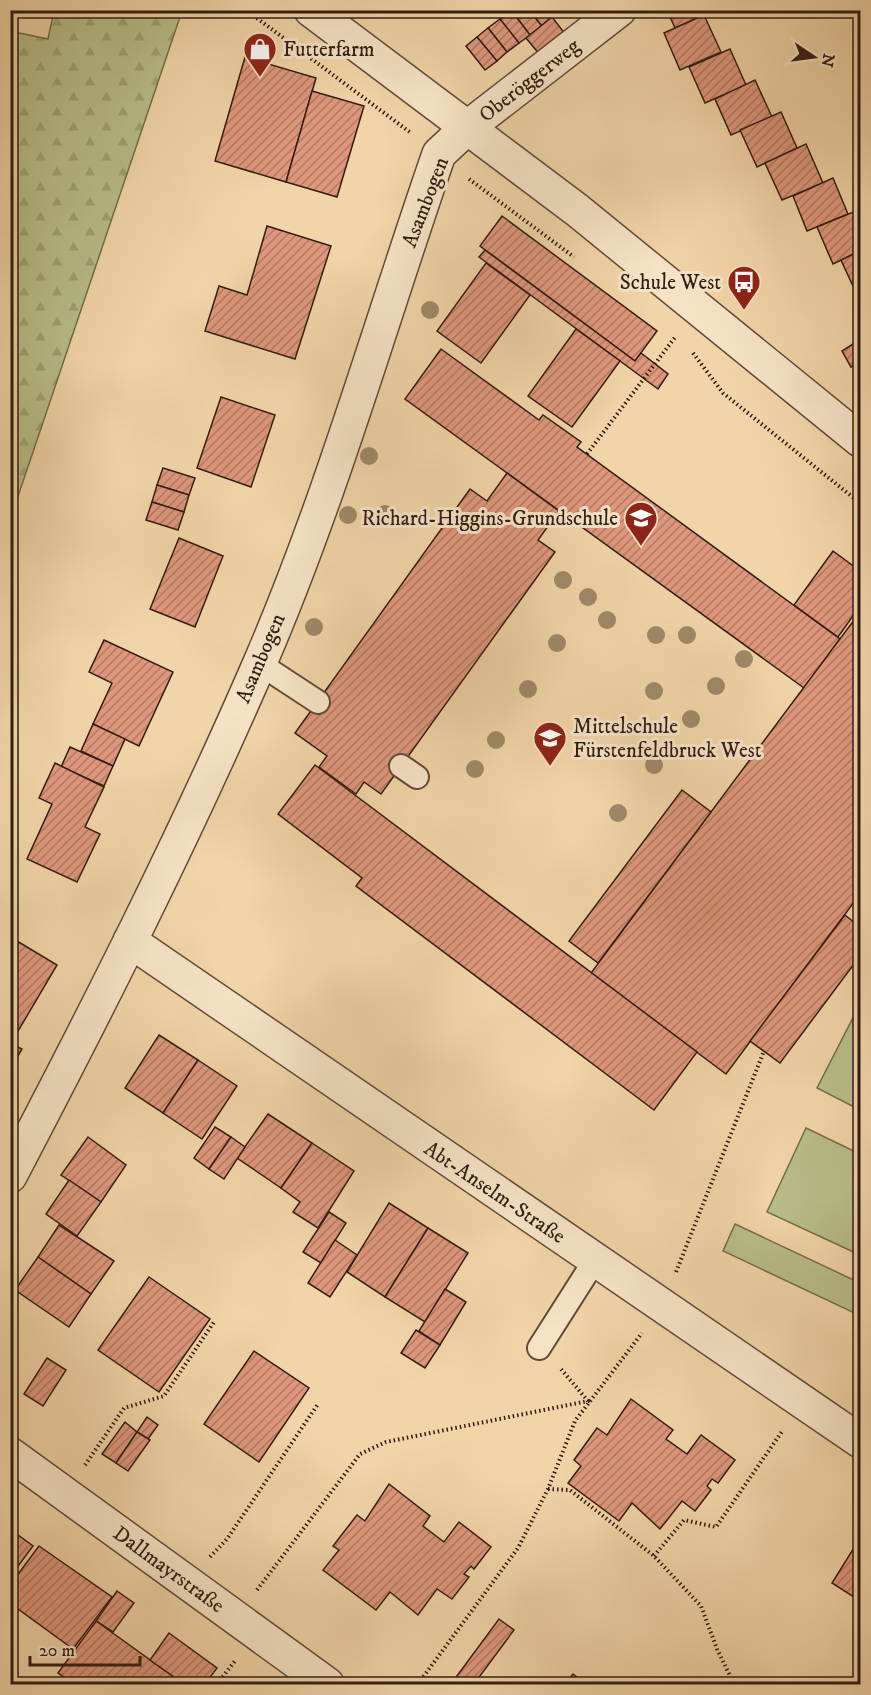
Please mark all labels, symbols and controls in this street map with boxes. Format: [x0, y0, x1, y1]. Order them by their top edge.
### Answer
north arrow [784, 27, 844, 87]
shop icon: Futterfarm [242, 31, 278, 78]
street label: Oberöggerweg [474, 33, 586, 128]
place label: Futterfarm [283, 37, 375, 63]
text: N [816, 51, 839, 69]
street label: Asambogen [397, 153, 455, 251]
bus stop icon: Schule West [726, 264, 762, 311]
place label: Schule West [620, 270, 721, 296]
school or university icon: Richard-Higgins-Grundschule [623, 500, 659, 547]
place label: Richard-Higgins-Grundschule [361, 506, 618, 532]
street label: Asambogen [230, 610, 291, 707]
place label: Mittelschule Fürstenfeldbruck West [573, 714, 762, 764]
school or university icon: Mittelschule Fürstenfeldbruck West [532, 720, 568, 767]
street label: Abt-Anselm-Straße [419, 1136, 570, 1250]
street label: Dallmayrstraße [108, 1521, 229, 1619]
scale bar [30, 1629, 140, 1667]
text: 20 m [39, 1640, 75, 1662]

